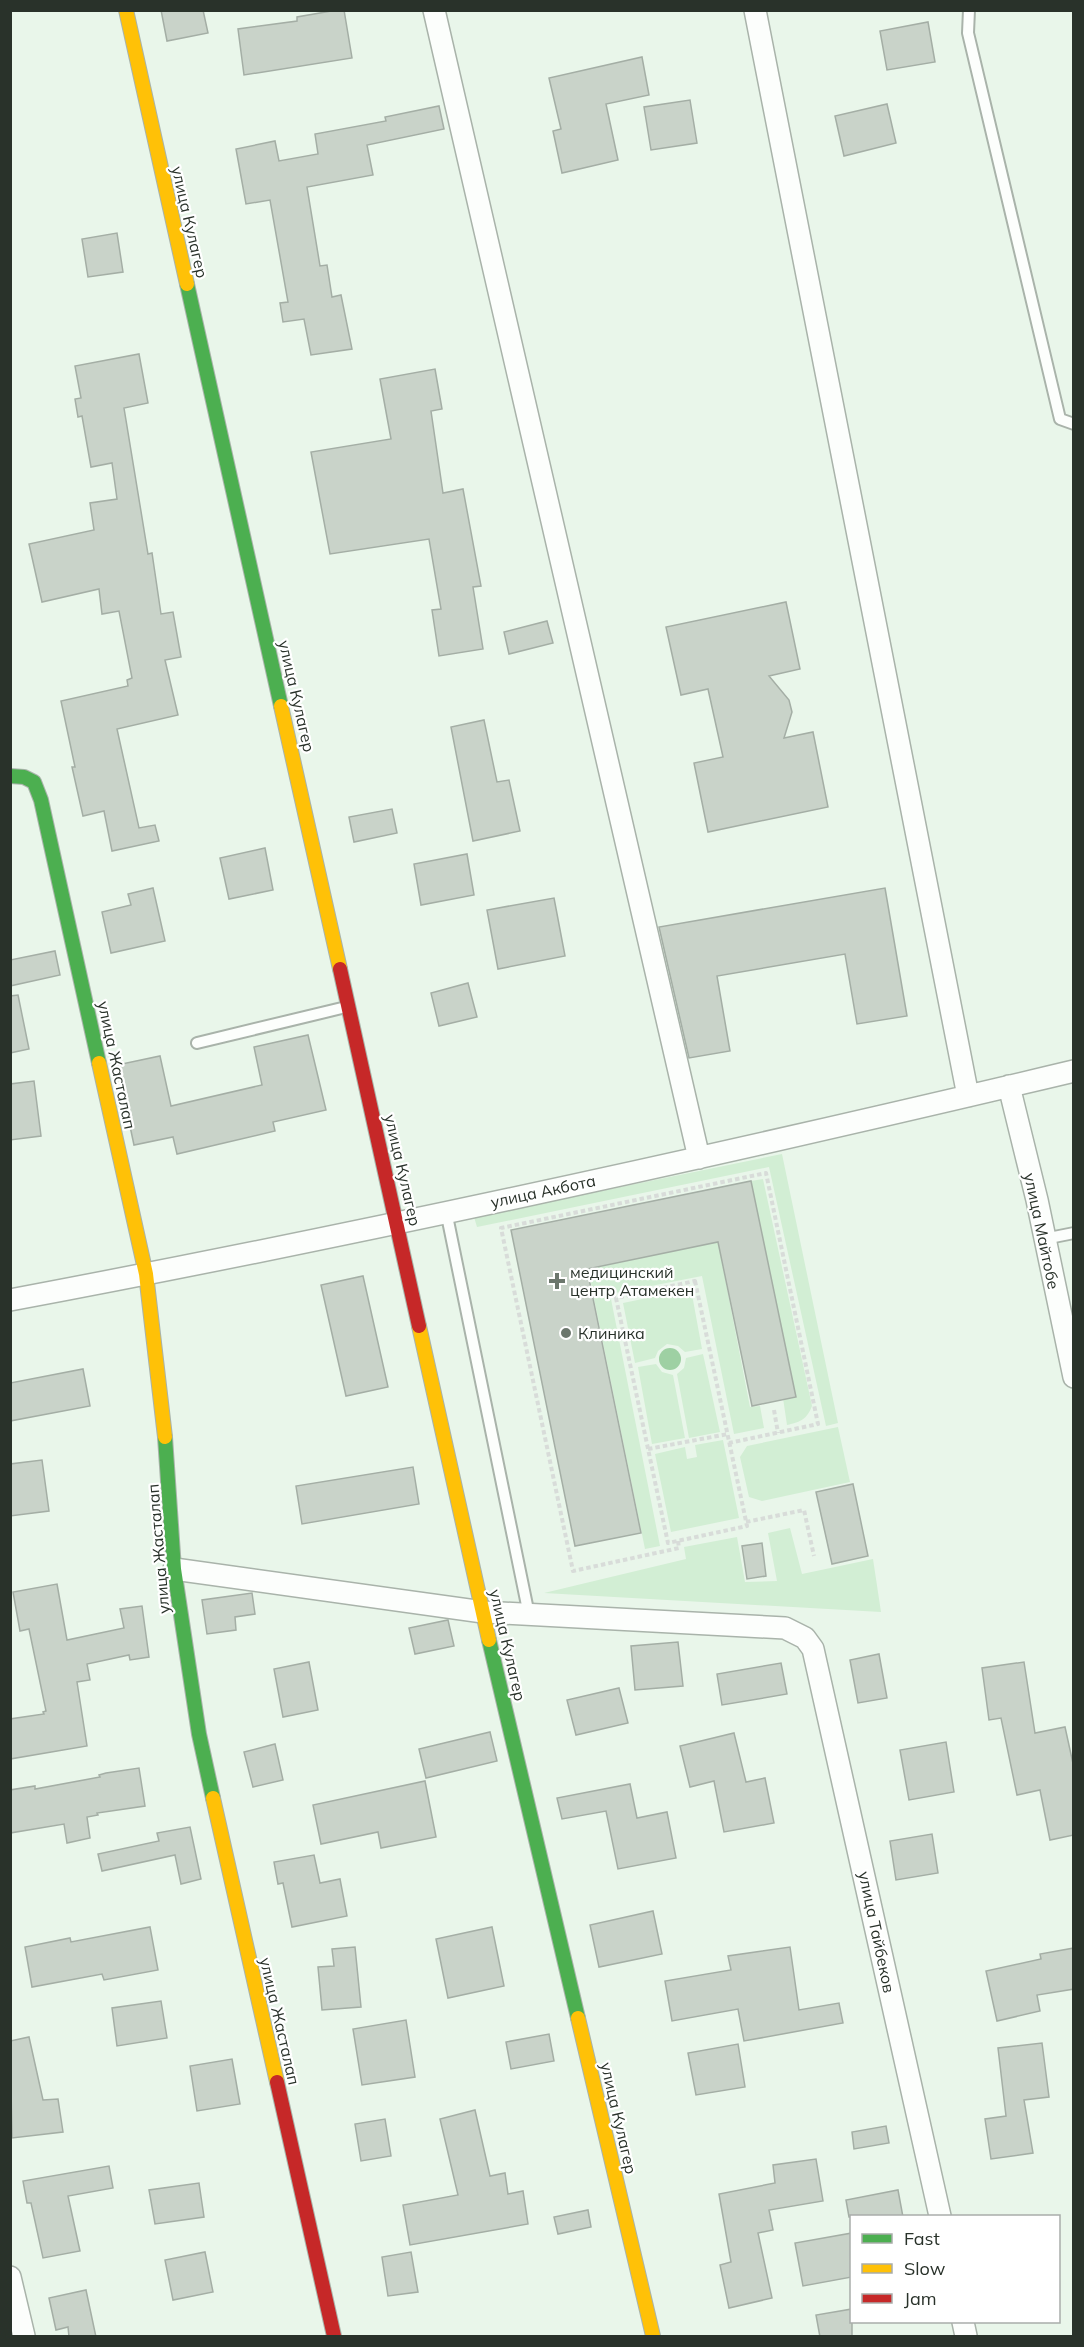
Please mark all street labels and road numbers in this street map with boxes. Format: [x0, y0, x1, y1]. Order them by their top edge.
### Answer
street label: улица Кулагер [167, 164, 213, 280]
street label: улица Кулагер [274, 638, 320, 754]
street label: улица Жасталап [94, 999, 140, 1131]
street label: улица Кулагер [380, 1112, 426, 1228]
street label: улица Акбота [489, 1170, 597, 1212]
street label: улица Майтобе [1020, 1171, 1064, 1291]
street label: улица Жасталап [142, 1483, 174, 1615]
street label: улица Кулагер [485, 1587, 531, 1703]
street label: улица Тайбеков [854, 1870, 900, 1995]
street label: улица Жасталап [256, 1955, 304, 2087]
street label: улица Кулагер [596, 2060, 642, 2176]

